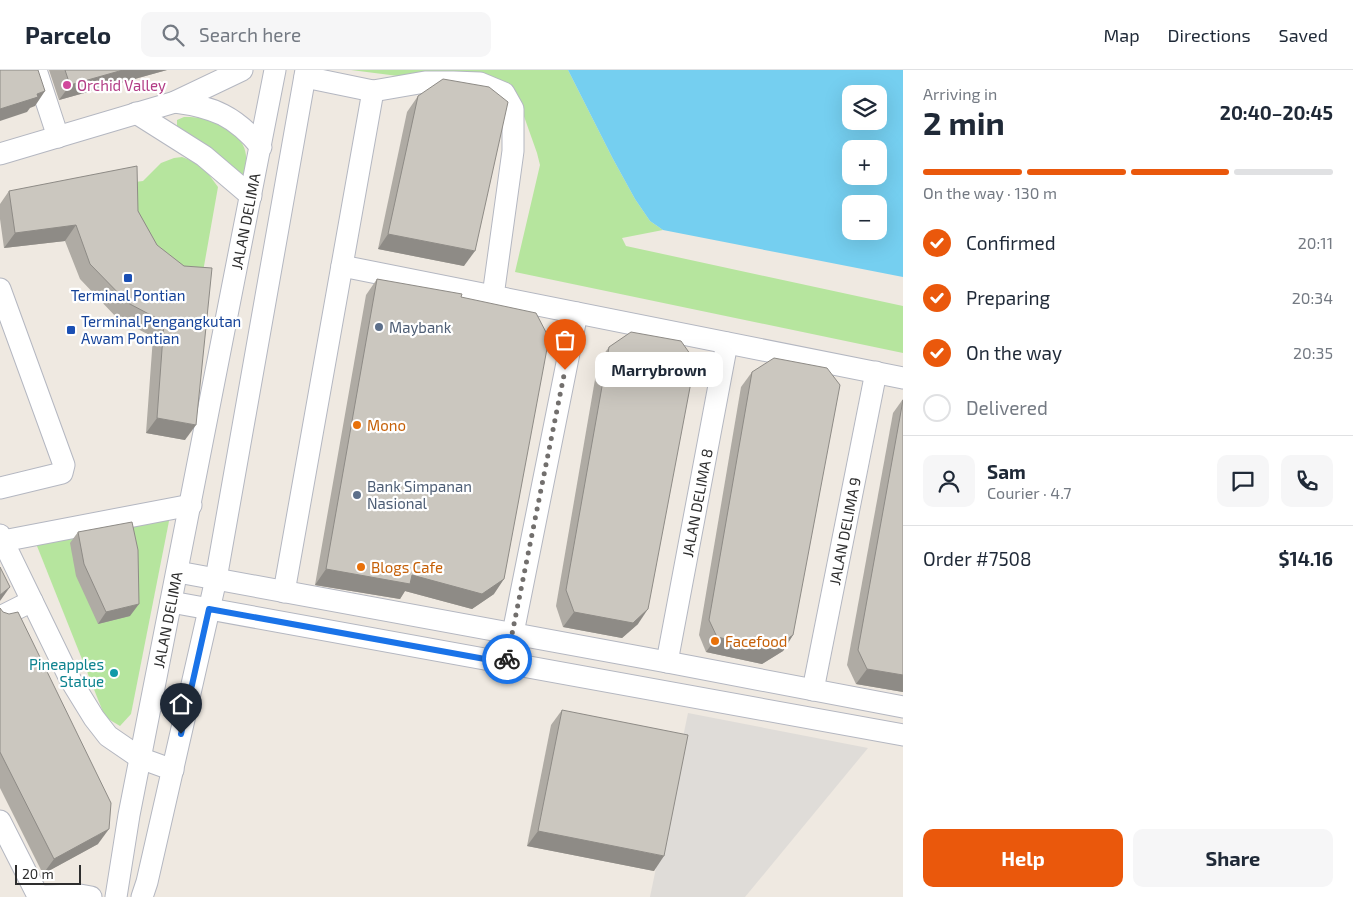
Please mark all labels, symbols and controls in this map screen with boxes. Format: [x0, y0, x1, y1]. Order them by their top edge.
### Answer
search box [141, 12, 491, 57]
text: Parcelo [25, 20, 111, 49]
icon: search [159, 21, 187, 49]
text: Search here [199, 23, 301, 46]
text: Map [1103, 24, 1140, 46]
text: Directions [1168, 24, 1251, 46]
text: Saved [1279, 24, 1328, 46]
place label: Orchid Valley [77, 76, 166, 94]
marker: Orchid Valley [61, 79, 73, 91]
text: Arriving in [923, 84, 997, 103]
map controls [842, 85, 887, 240]
button: layers [842, 85, 887, 130]
text: 20:40–20:45 [1220, 101, 1333, 124]
text: 2 min [923, 103, 1005, 141]
button: + [842, 140, 887, 185]
street label: JALAN DELIMA [227, 171, 264, 271]
text: On the way · 130 m [923, 183, 1057, 202]
button: − [842, 195, 887, 240]
icon: check [923, 229, 951, 257]
text: Confirmed [966, 231, 1056, 254]
text: 20:11 [1298, 233, 1333, 252]
marker: Terminal Pontian [122, 272, 134, 284]
icon: check [923, 284, 951, 312]
place label: Terminal Pontian [71, 286, 185, 304]
text: Preparing [966, 286, 1050, 309]
text: 20:34 [1292, 288, 1333, 307]
place label: Terminal Pengangkutan Awam Pontian [81, 312, 241, 347]
place label: Maybank [389, 318, 452, 336]
pin [544, 319, 586, 370]
marker: Maybank [373, 321, 385, 333]
marker: Terminal Pengangkutan Awam Pontian [65, 324, 77, 336]
icon: bag [551, 326, 579, 354]
icon: check [923, 339, 951, 367]
text: On the way [966, 341, 1062, 364]
text: 20:35 [1293, 343, 1333, 362]
callout: Marrybrown [595, 352, 722, 388]
text: Marrybrown [611, 360, 707, 379]
text: Delivered [966, 396, 1048, 419]
place label: Mono [367, 416, 406, 434]
marker: Mono [351, 419, 363, 431]
street label: JALAN DELIMA 8 [678, 447, 716, 559]
button: person [923, 455, 975, 507]
button: chat [1217, 455, 1269, 507]
button: phone [1281, 455, 1333, 507]
text: Sam [987, 460, 1026, 483]
street label: JALAN DELIMA 9 [825, 476, 864, 587]
place label: Bank Simpanan Nasional [367, 477, 472, 512]
text: Courier · 4.7 [987, 483, 1071, 502]
marker: Bank Simpanan Nasional [351, 489, 363, 501]
text: Order #7508 [923, 547, 1032, 570]
text: $14.16 [1278, 547, 1333, 570]
place label: Blogs Cafe [371, 558, 443, 576]
marker: Blogs Cafe [355, 561, 367, 573]
street label: JALAN DELIMA [149, 569, 186, 670]
place label: Facefood [725, 632, 787, 650]
courier [482, 634, 532, 684]
marker: Facefood [709, 635, 721, 647]
icon: bike [493, 645, 521, 673]
place label: Pineapples Statue [29, 655, 104, 690]
marker: Pineapples Statue [108, 667, 120, 679]
pin [160, 683, 202, 734]
icon: home [167, 690, 195, 718]
button: Help [923, 829, 1123, 887]
button: Share [1133, 829, 1333, 887]
scale bar [15, 862, 81, 885]
text: 20 m [22, 865, 54, 882]

